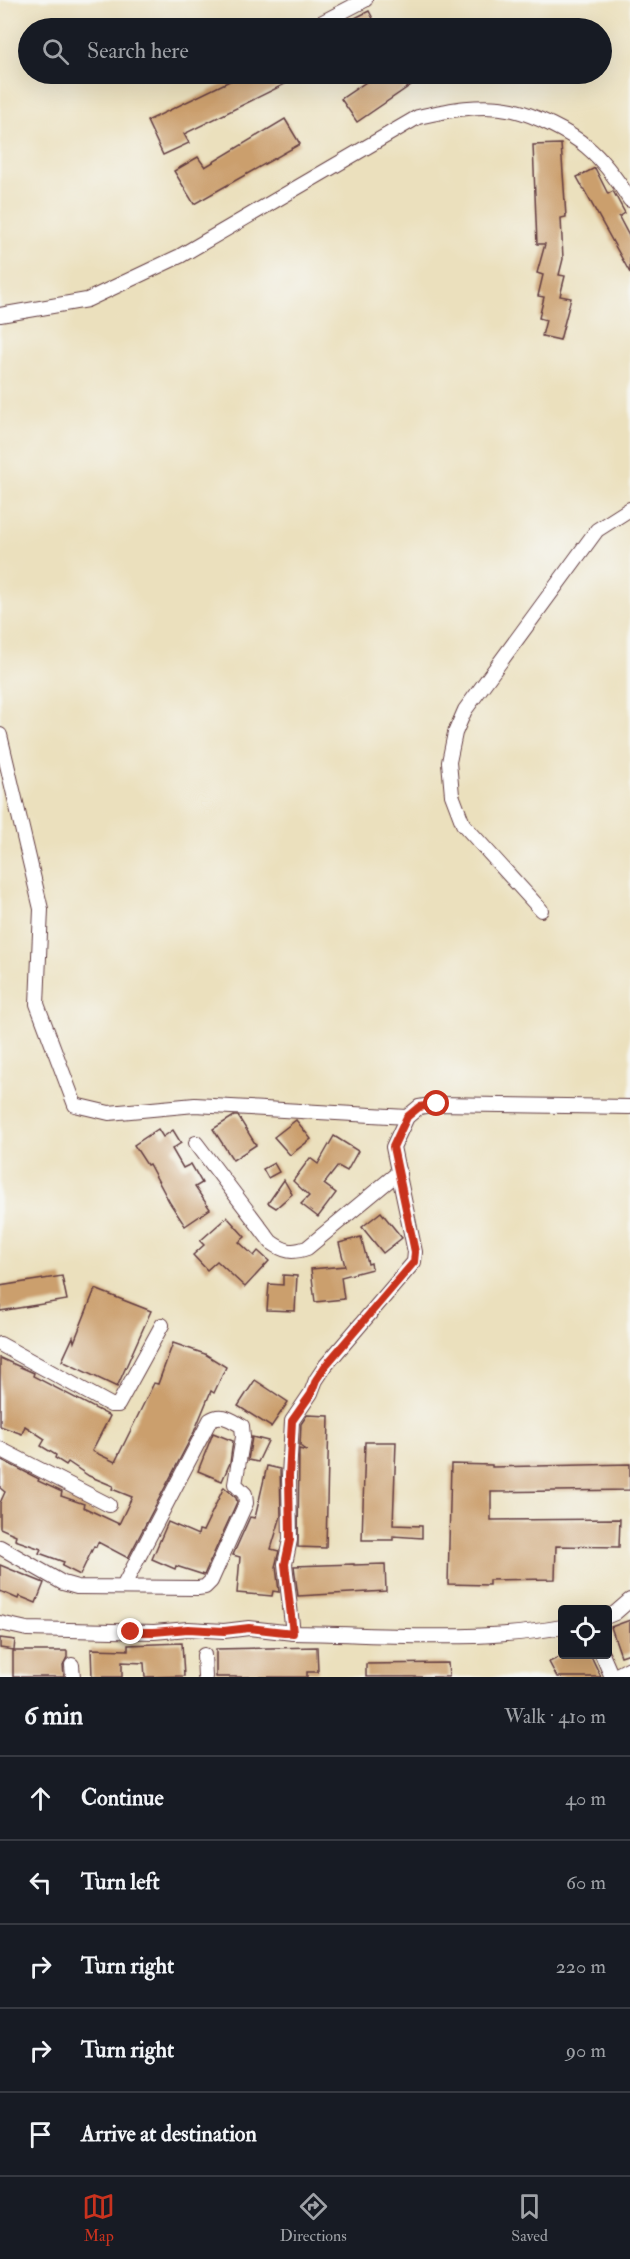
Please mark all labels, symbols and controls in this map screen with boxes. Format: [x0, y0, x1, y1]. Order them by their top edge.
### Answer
search box [18, 18, 612, 84]
icon: search [39, 35, 72, 68]
text: Search here [87, 37, 189, 65]
route start [423, 1090, 449, 1116]
map controls [558, 1605, 612, 1659]
button: locate [558, 1605, 612, 1659]
route end [117, 1618, 143, 1644]
text: 6 min [24, 1700, 83, 1732]
text: Walk · 410 m [504, 1704, 606, 1729]
icon: ahead [24, 1782, 57, 1815]
text: Continue [81, 1784, 164, 1812]
text: 40 m [565, 1786, 606, 1811]
icon: left [24, 1866, 57, 1899]
text: Turn left [81, 1868, 160, 1896]
text: 60 m [566, 1870, 606, 1895]
icon: right [24, 1950, 57, 1983]
text: Turn right [81, 1952, 174, 1980]
text: 220 m [556, 1954, 606, 1979]
icon: right [24, 2034, 57, 2067]
text: Turn right [81, 2036, 174, 2064]
text: 90 m [566, 2038, 606, 2063]
icon: arrive [24, 2118, 57, 2151]
text: Arrive at destination [81, 2120, 257, 2148]
tab: Map [82, 2190, 115, 2246]
tab: Directions [280, 2190, 347, 2246]
tab: Saved [511, 2190, 548, 2246]

